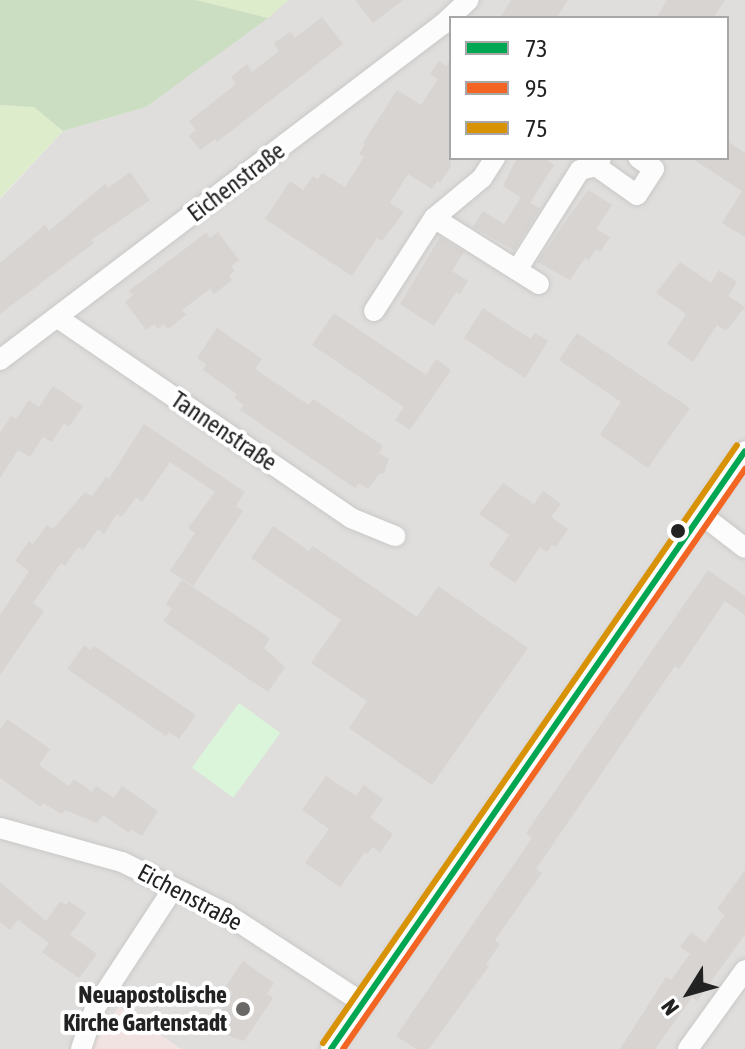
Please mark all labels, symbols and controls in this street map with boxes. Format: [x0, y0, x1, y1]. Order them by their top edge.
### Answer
legend [449, 16, 729, 160]
text: 73 [525, 35, 548, 62]
text: 95 [525, 75, 548, 102]
text: 75 [525, 115, 548, 142]
street label: Eichenstraße [182, 136, 290, 228]
street label: Tannenstraße [166, 385, 282, 477]
unlabelled marker [670, 523, 686, 539]
street label: Eichenstraße [133, 857, 247, 937]
north arrow [649, 953, 729, 1033]
place label: Neuapostolische Kirche Gartenstadt [63, 981, 227, 1037]
text: N [656, 994, 684, 1020]
marker: Neuapostolische Kirche Gartenstadt [234, 1000, 252, 1018]

